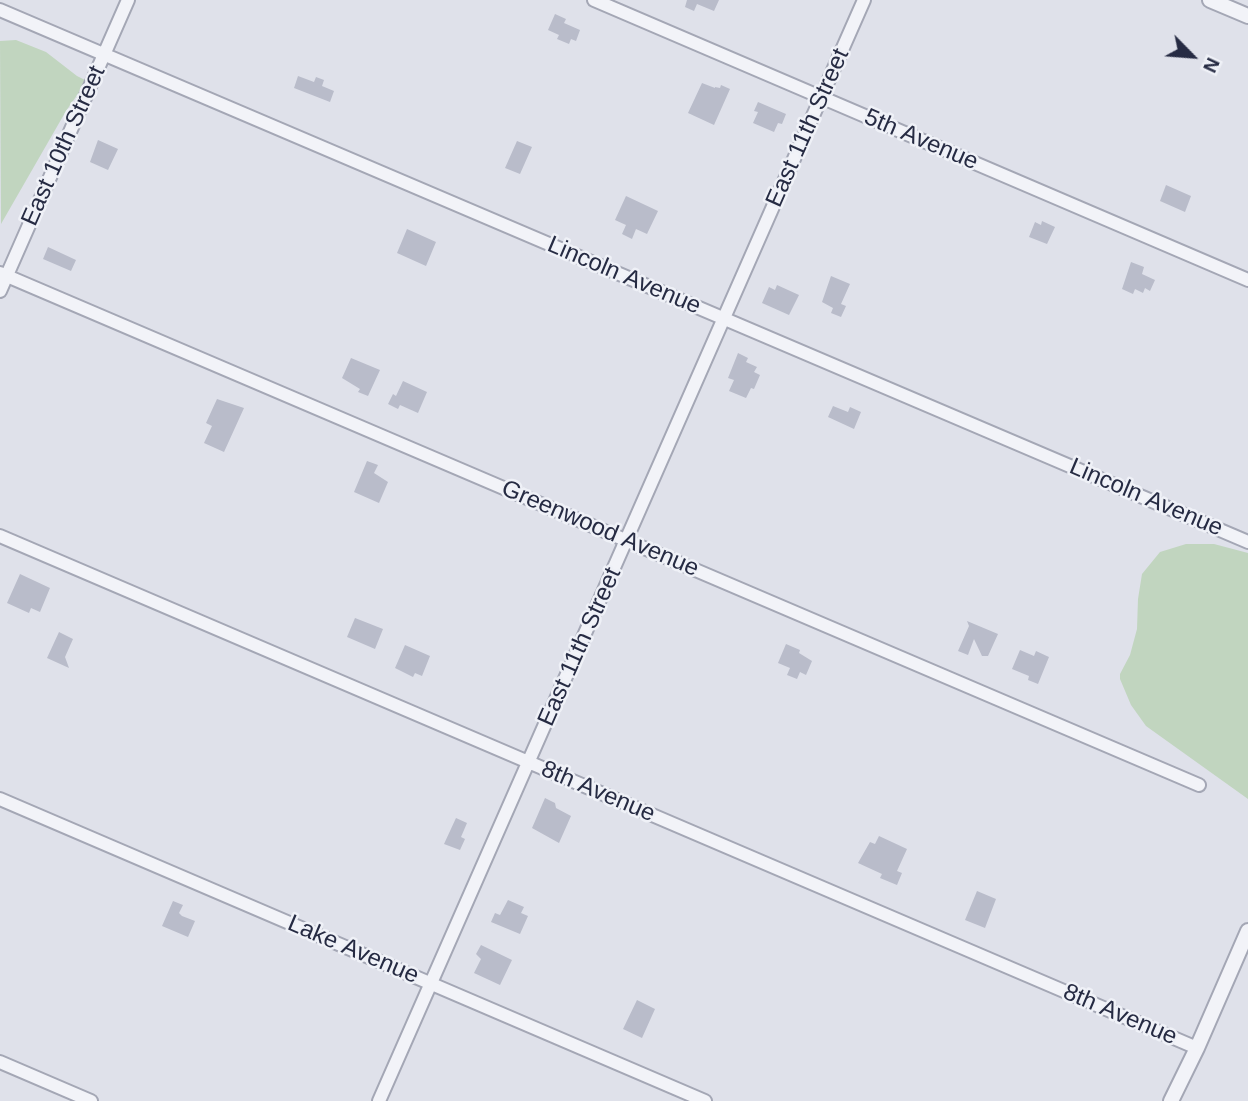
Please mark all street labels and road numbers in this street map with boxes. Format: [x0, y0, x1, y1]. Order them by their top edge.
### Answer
street label: East 11th Street [760, 44, 856, 212]
street label: East 10th Street [16, 62, 112, 230]
street label: 5th Avenue [860, 103, 982, 177]
street label: Lincoln Avenue [543, 231, 705, 321]
street label: Lincoln Avenue [1065, 453, 1227, 543]
street label: Greenwood Avenue [497, 474, 703, 584]
street label: East 11th Street [532, 563, 628, 731]
street label: 8th Avenue [537, 755, 659, 829]
street label: Lake Avenue [283, 909, 423, 991]
street label: 8th Avenue [1059, 978, 1181, 1052]

